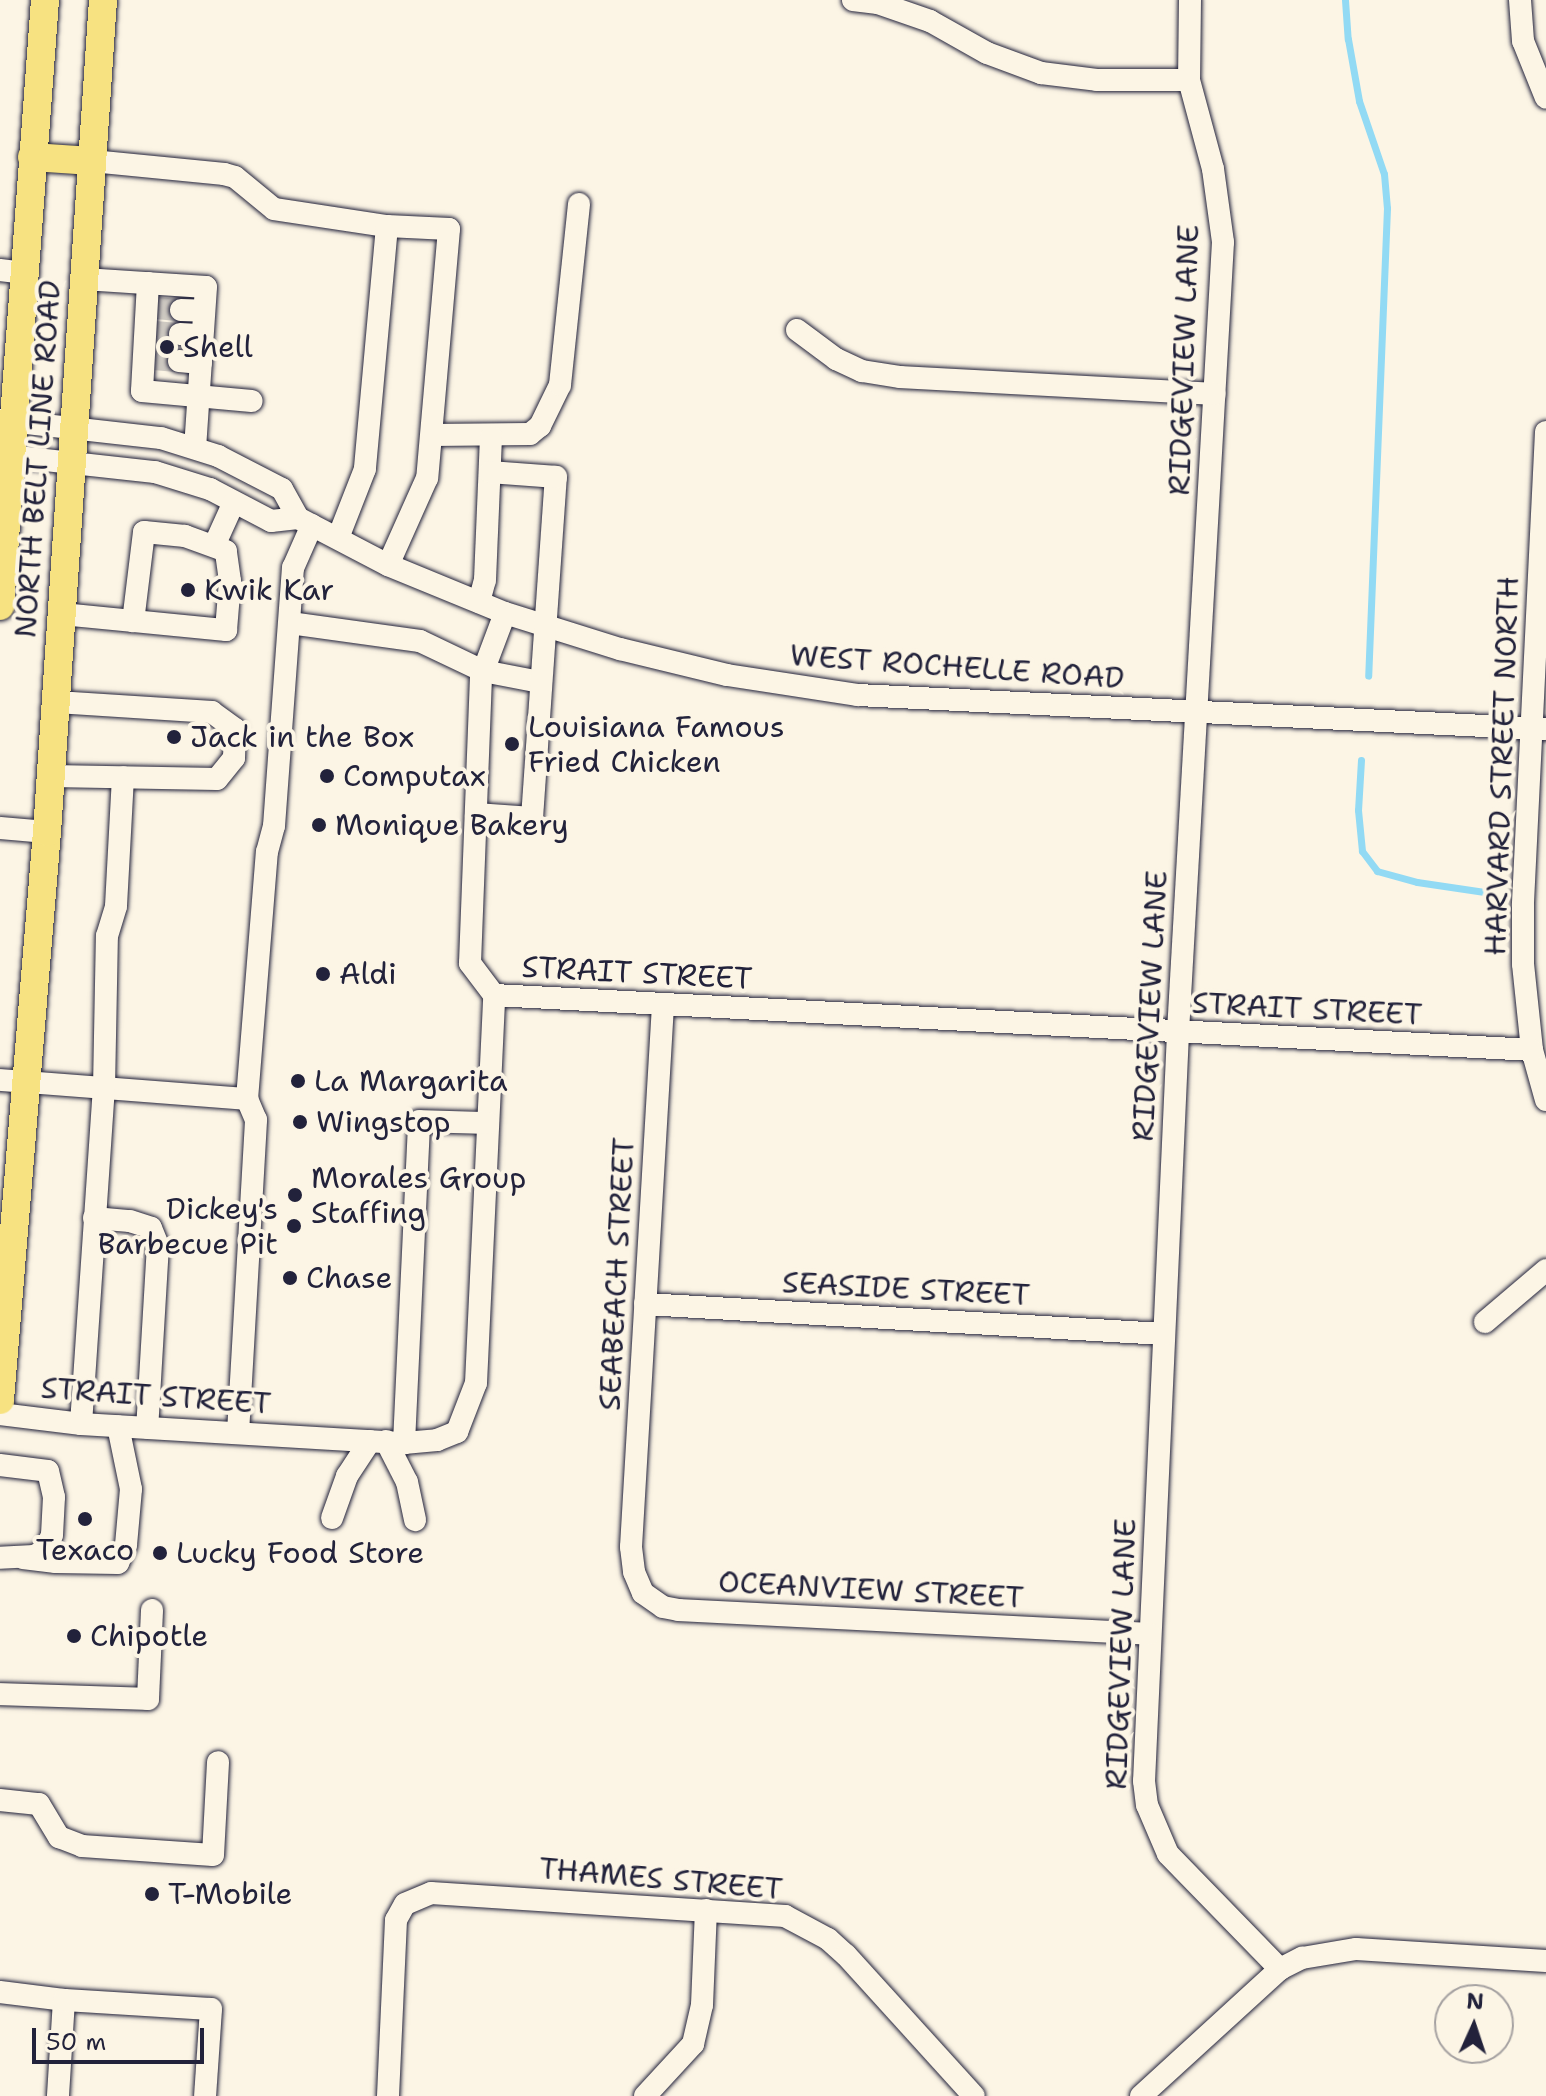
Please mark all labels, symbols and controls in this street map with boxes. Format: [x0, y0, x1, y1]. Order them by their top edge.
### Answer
street label: RIDGEVIEW LANE [1161, 224, 1207, 496]
street label: NORTH BELT LINE ROAD [8, 279, 68, 639]
place label: Shell [183, 329, 253, 365]
marker: Shell [158, 338, 176, 356]
place label: Kwik Kar [204, 572, 334, 608]
street label: HARVARD STREET NORTH [1477, 576, 1527, 956]
marker: Kwik Kar [179, 581, 197, 599]
street label: WEST ROCHELLE ROAD [789, 637, 1125, 697]
place label: Louisiana Famous Fried Chicken [528, 709, 785, 780]
place label: Jack in the Box [190, 719, 414, 755]
marker: Jack in the Box [165, 728, 183, 746]
marker: Louisiana Famous Fried Chicken [503, 735, 521, 753]
place label: Computax [343, 758, 486, 794]
marker: Computax [318, 767, 336, 785]
place label: Monique Bakery [335, 807, 569, 843]
marker: Monique Bakery [310, 816, 328, 834]
street label: RIDGEVIEW LANE [1125, 870, 1175, 1142]
street label: STRAIT STREET [521, 949, 753, 997]
place label: Aldi [339, 956, 397, 992]
marker: Aldi [314, 965, 332, 983]
street label: STRAIT STREET [1191, 985, 1423, 1033]
place label: La Margarita [314, 1063, 508, 1099]
marker: La Margarita [289, 1072, 307, 1090]
place label: Wingstop [316, 1104, 451, 1140]
marker: Wingstop [291, 1113, 309, 1131]
street label: SEABEACH STREET [592, 1136, 642, 1412]
place label: Morales Group Staffing [311, 1160, 526, 1230]
marker: Morales Group Staffing [286, 1186, 304, 1204]
place label: Dickey's Barbecue Pit [98, 1191, 278, 1262]
marker: Dickey's Barbecue Pit [285, 1217, 303, 1235]
place label: Chase [306, 1260, 392, 1296]
street label: SEASIDE STREET [781, 1265, 1031, 1313]
marker: Chase [281, 1269, 299, 1287]
street label: STRAIT STREET [40, 1370, 272, 1422]
marker: Texaco [76, 1510, 94, 1528]
street label: RIDGEVIEW LANE [1098, 1518, 1144, 1790]
place label: Texaco [36, 1532, 134, 1568]
place label: Lucky Food Store [176, 1535, 424, 1571]
marker: Lucky Food Store [151, 1544, 169, 1562]
street label: OCEANVIEW STREET [717, 1564, 1025, 1616]
place label: Chipotle [90, 1618, 208, 1654]
marker: Chipotle [65, 1627, 83, 1645]
street label: THAMES STREET [538, 1850, 784, 1908]
place label: T-Mobile [168, 1876, 293, 1912]
marker: T-Mobile [143, 1885, 161, 1903]
north arrow [1434, 1984, 1514, 2064]
text: N [1466, 1987, 1485, 2016]
scale bar [36, 2012, 208, 2062]
text: 50 m [46, 2026, 106, 2058]

